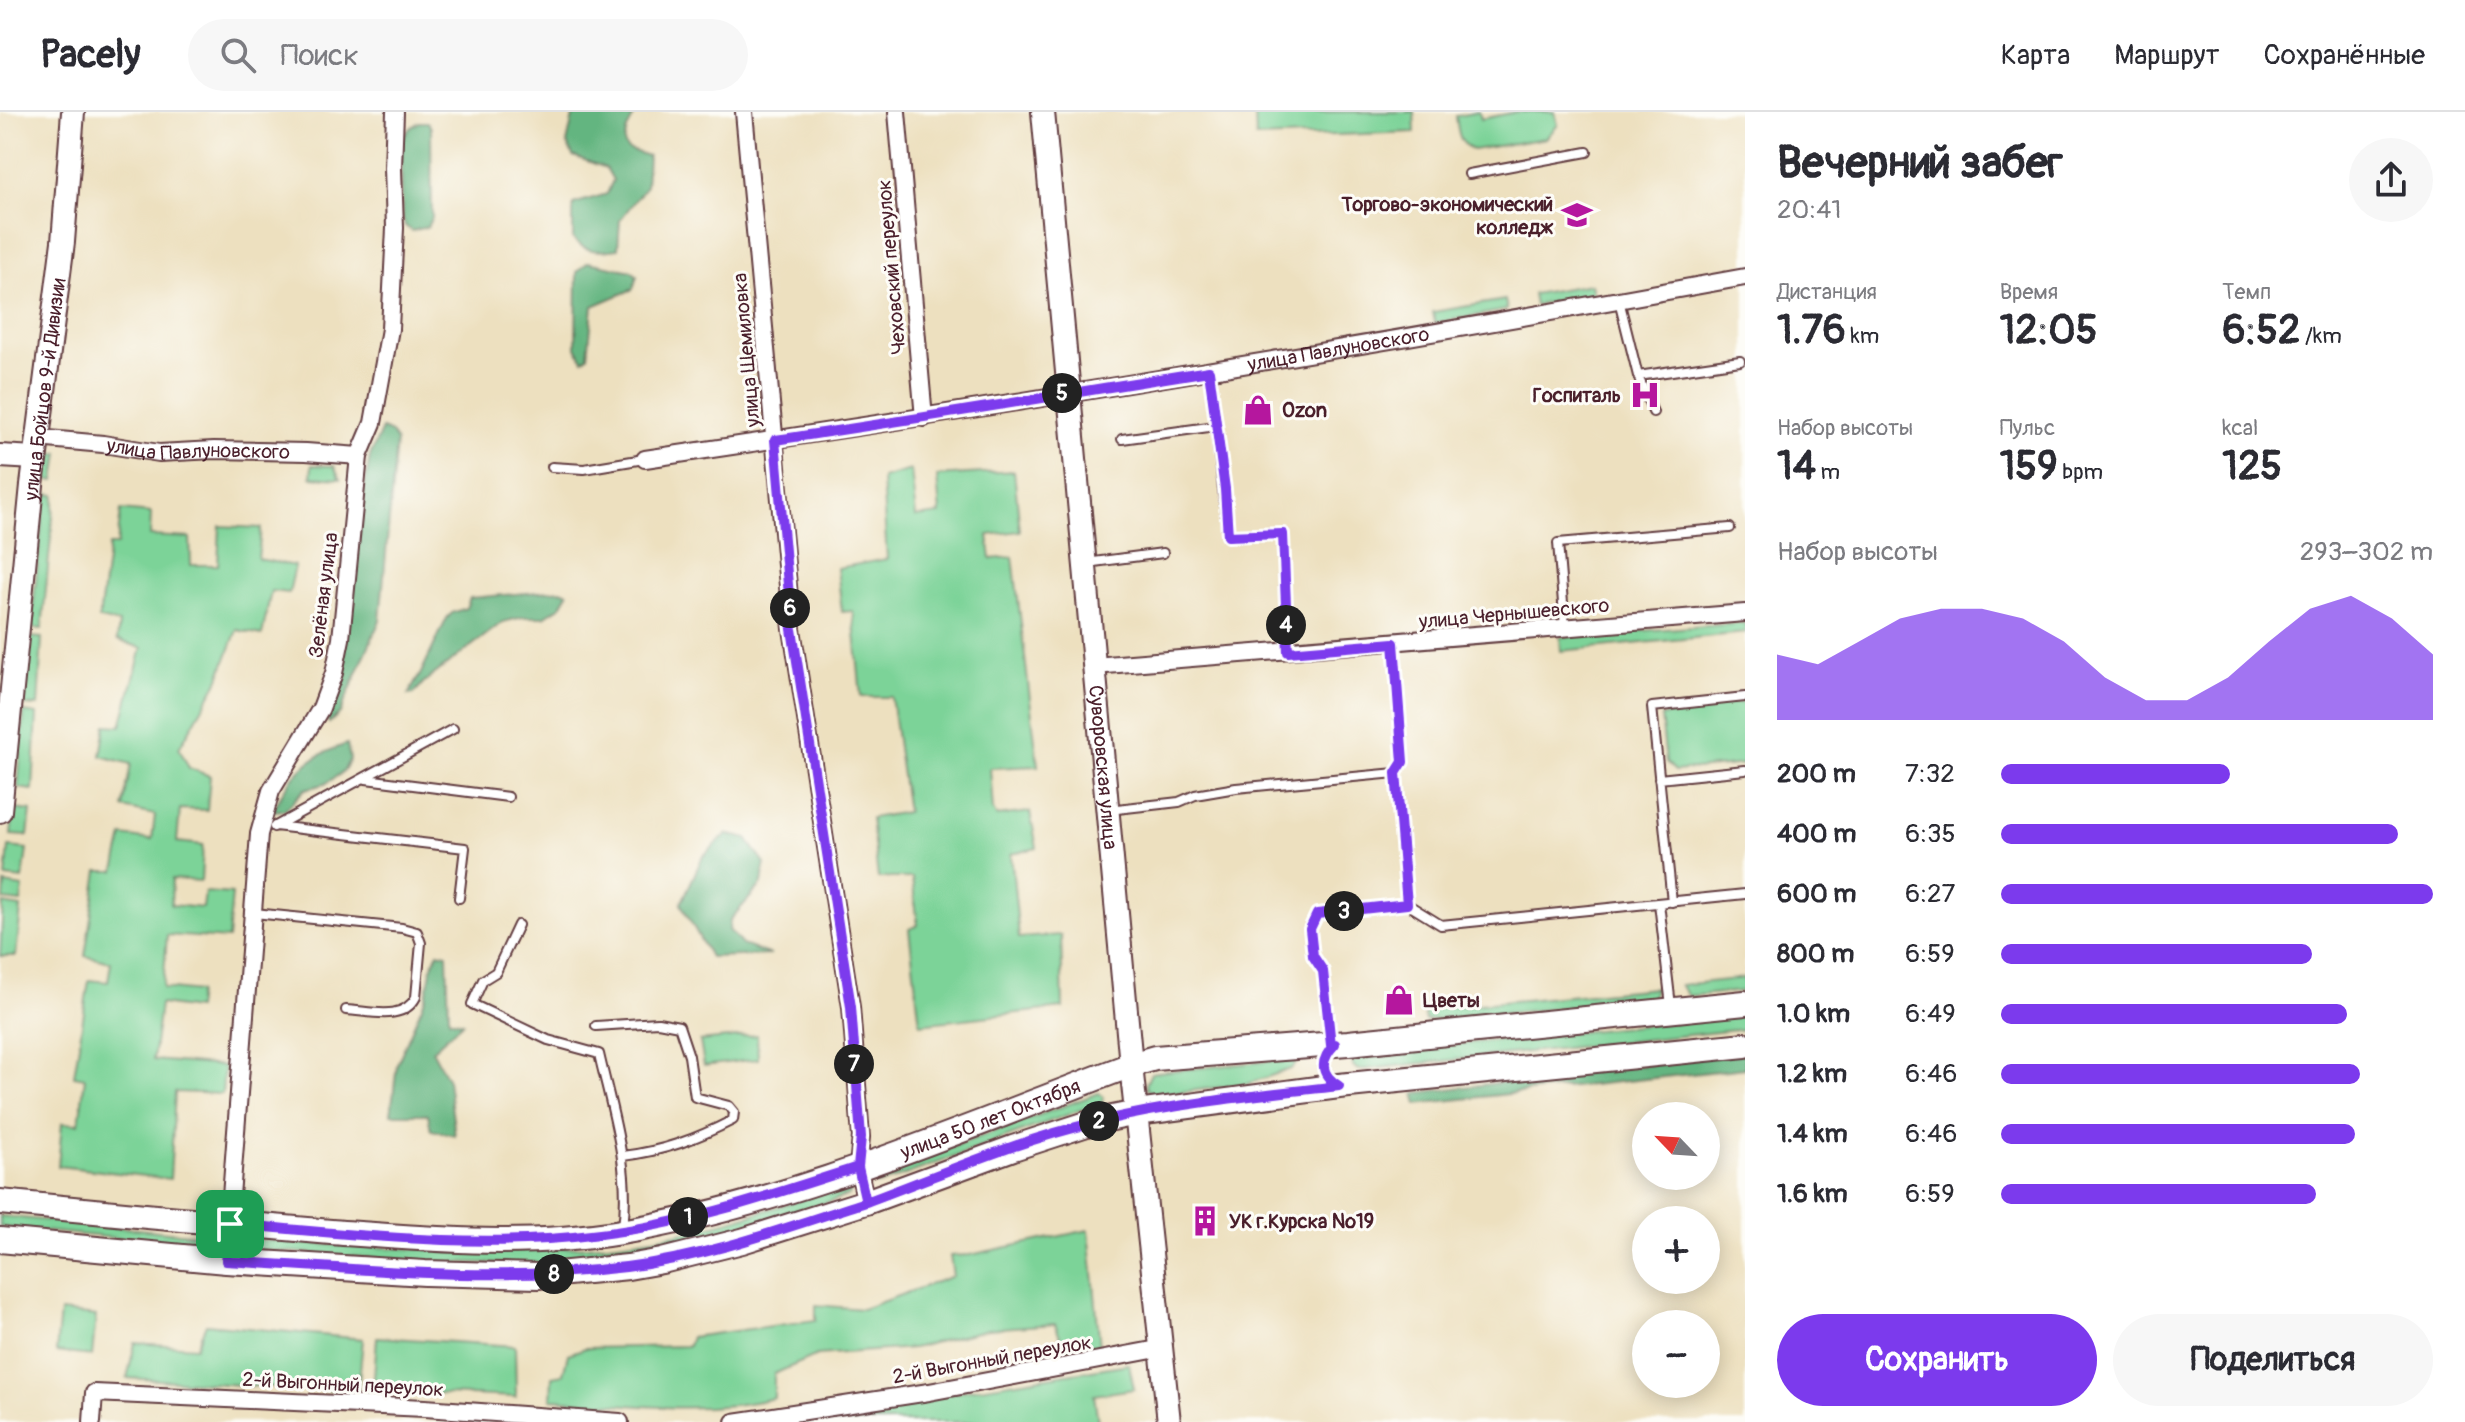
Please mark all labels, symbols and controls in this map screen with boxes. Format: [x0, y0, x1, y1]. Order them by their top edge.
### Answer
search box [188, 19, 748, 91]
text: Pacely [40, 31, 140, 79]
icon: search [216, 33, 260, 77]
text: Поиск [280, 37, 359, 74]
text: Карта [2001, 38, 2070, 73]
text: Маршрут [2114, 38, 2220, 73]
text: Сохранённые [2264, 38, 2425, 73]
text: Вечерний забег [1777, 136, 2063, 191]
button: share [2349, 138, 2433, 222]
street label: Чеховский переулок [871, 179, 912, 355]
place label: Торгово-экономический колледж [1341, 192, 1554, 240]
text: 20:41 [1777, 194, 1841, 226]
school or university icon: Торгово-экономический колледж [1560, 198, 1594, 232]
street label: улица Щемиловка [727, 272, 766, 429]
street label: улица Бойцов 9-й Дивизии [18, 277, 71, 503]
text: Дистанция [1777, 278, 1877, 306]
text: Время [2000, 278, 2058, 306]
text: Темп [2222, 278, 2271, 306]
text: 1.76 [1777, 306, 1846, 355]
text: 12:05 [2000, 306, 2097, 355]
text: 6:52 [2222, 306, 2300, 355]
street label: улица Павлуновского [1245, 321, 1431, 377]
text: km [1846, 322, 1879, 350]
text: /km [2300, 322, 2342, 350]
pin: 5 [1042, 373, 1082, 413]
hospital icon: Госпиталь [1628, 378, 1662, 412]
text: 5 [1056, 379, 1068, 407]
place label: Госпиталь [1532, 383, 1621, 408]
shop icon: Ozon [1241, 393, 1275, 427]
place label: Ozon [1282, 398, 1327, 423]
text: Набор высоты [1777, 414, 1913, 442]
text: Пульс [2000, 414, 2055, 442]
text: kcal [2222, 414, 2258, 442]
street label: улица Павлуновского [104, 433, 290, 466]
text: 14 [1777, 442, 1816, 491]
text: 159 [2000, 442, 2058, 491]
text: 125 [2222, 442, 2282, 491]
text: m [1816, 458, 1840, 486]
text: bpm [2058, 458, 2103, 486]
street label: Зелёная улица [303, 531, 344, 659]
text: Набор высоты [1777, 536, 1938, 568]
text: 293–302 m [2300, 536, 2433, 568]
pin: 6 [770, 588, 810, 628]
street label: улица Чернышевского [1417, 593, 1610, 634]
text: 6 [784, 594, 796, 622]
pin: 4 [1266, 605, 1306, 645]
text: 4 [1280, 611, 1292, 639]
street label: Суворовская улица [1083, 684, 1123, 851]
text: 200 m [1777, 758, 1856, 790]
text: 7:32 [1905, 758, 1955, 790]
text: 400 m [1777, 818, 1856, 850]
text: 6:35 [1905, 818, 1956, 850]
text: 600 m [1777, 878, 1856, 910]
text: 6:27 [1905, 878, 1955, 910]
pin: 3 [1324, 891, 1364, 931]
text: 3 [1338, 897, 1350, 925]
text: 800 m [1777, 938, 1854, 970]
text: 6:59 [1905, 938, 1955, 970]
shop icon: Цветы [1382, 983, 1416, 1017]
place label: Цветы [1423, 988, 1480, 1013]
text: 1.0 km [1777, 998, 1850, 1030]
text: 6:49 [1905, 998, 1956, 1030]
pin: 7 [834, 1044, 874, 1084]
text: 7 [848, 1050, 860, 1078]
text: 1.2 km [1777, 1058, 1847, 1090]
text: 6:46 [1905, 1058, 1957, 1090]
street label: улица 50 лет Октября [896, 1073, 1084, 1165]
pin: 2 [1079, 1101, 1119, 1141]
north arrow [1632, 1102, 1720, 1190]
map controls [1632, 1102, 1720, 1398]
text: 2 [1093, 1107, 1105, 1135]
text: 1.4 km [1777, 1118, 1848, 1150]
text: 6:46 [1905, 1118, 1957, 1150]
text: 1.6 km [1777, 1178, 1848, 1210]
text: 6:59 [1905, 1178, 1955, 1210]
pin [196, 1190, 264, 1258]
pin: 1 [668, 1197, 708, 1237]
icon: arrive [208, 1202, 252, 1246]
text: 1 [684, 1203, 692, 1231]
building icon: УК г.Курска №19 [1188, 1204, 1222, 1238]
button: + [1632, 1206, 1720, 1294]
place label: УК г.Курска №19 [1229, 1209, 1374, 1234]
pin: 8 [534, 1254, 574, 1294]
text: 8 [548, 1260, 560, 1288]
button: − [1632, 1310, 1720, 1398]
button: Сохранить [1777, 1314, 2097, 1406]
button: Поделиться [2113, 1314, 2433, 1406]
street label: 2-й Выгонный переулок [891, 1330, 1094, 1389]
street label: 2-й Выгонный переулок [242, 1367, 444, 1402]

